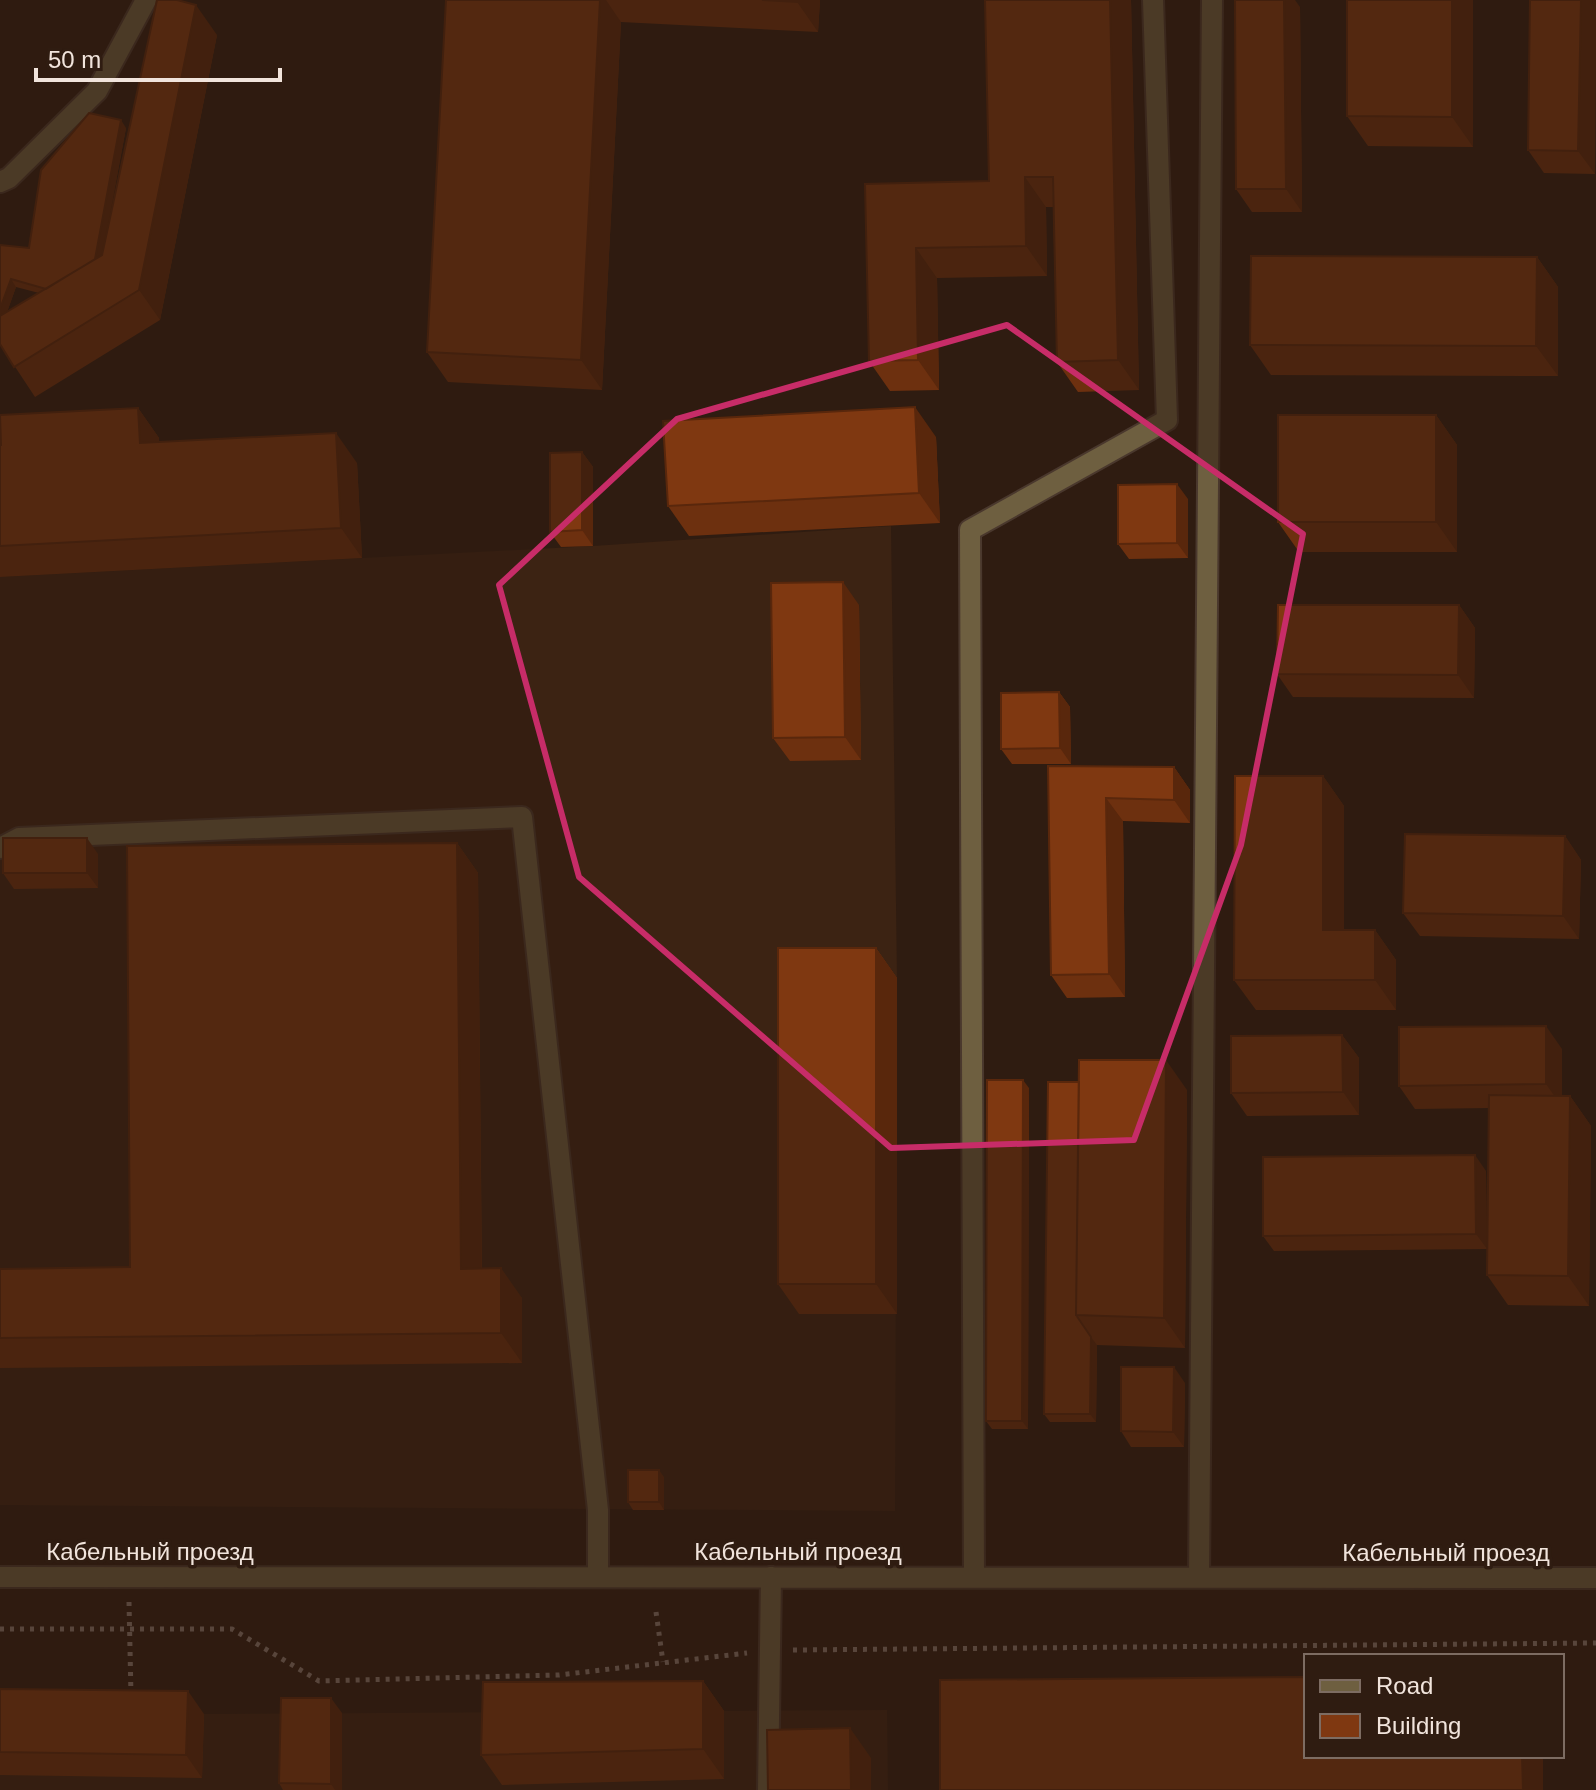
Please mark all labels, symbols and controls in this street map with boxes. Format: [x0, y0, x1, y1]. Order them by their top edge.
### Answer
scale bar [36, 32, 280, 82]
text: 50 m [48, 46, 101, 73]
street label: Кабельный проезд [46, 1538, 254, 1565]
street label: Кабельный проезд [694, 1538, 902, 1565]
street label: Кабельный проезд [1342, 1539, 1550, 1566]
legend [1304, 1654, 1564, 1758]
text: Road [1376, 1672, 1433, 1699]
text: Building [1376, 1712, 1461, 1739]

